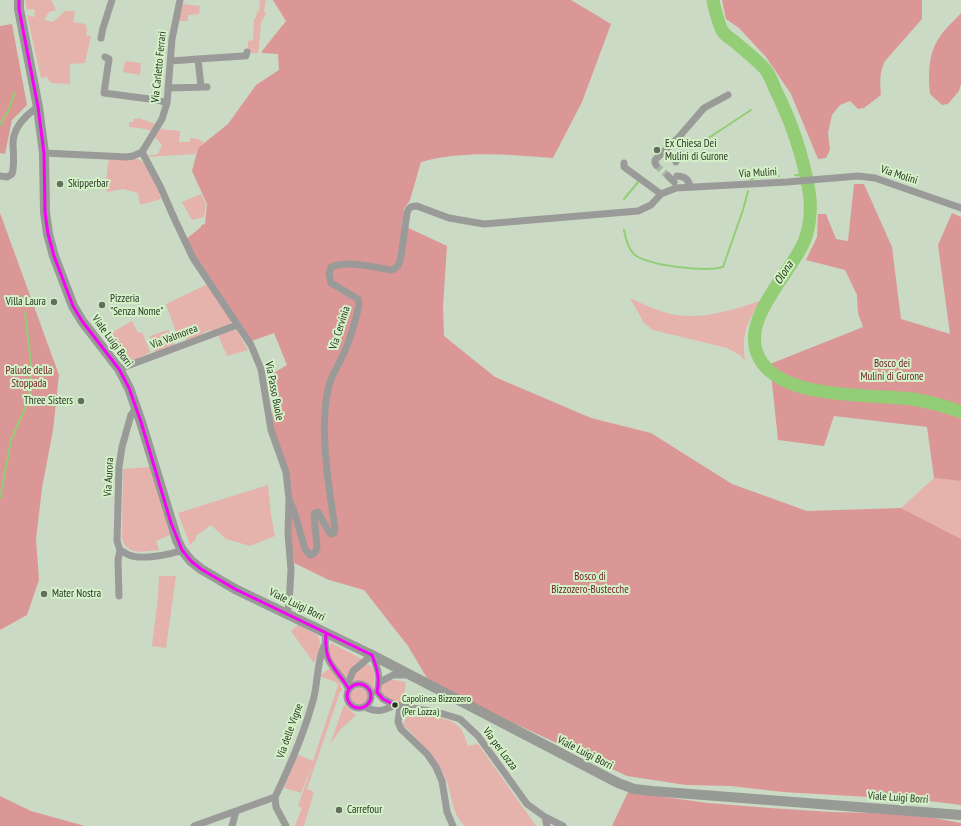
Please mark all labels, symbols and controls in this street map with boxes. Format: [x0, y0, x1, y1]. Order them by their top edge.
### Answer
street label: Via Carletto Ferrari [149, 31, 169, 103]
place label: Ex Chiesa Dei Mulini di Gurone [665, 137, 728, 163]
marker: Ex Chiesa Dei Mulini di Gurone [652, 145, 662, 155]
street label: Via Molini [879, 163, 919, 187]
street label: Via Mulini [739, 165, 777, 181]
place label: Skipperbar [68, 177, 109, 191]
marker: Skipperbar [55, 179, 65, 189]
water label: Olona [771, 259, 797, 287]
place label: Pizzeria "Senza Nome" [110, 292, 163, 318]
place label: Villa Laura [6, 295, 46, 309]
marker: Villa Laura [49, 297, 59, 307]
marker: Pizzeria "Senza Nome" [97, 300, 107, 310]
street label: Via Cervinia [327, 305, 353, 351]
street label: Viale Luigi Borri [89, 313, 135, 369]
street label: Via Valmorea [148, 322, 200, 352]
park label: Bosco dei Mulini di Gurone [860, 357, 924, 383]
street label: Via Passo Buole [262, 360, 286, 422]
park label: Palude della Stoppada [6, 364, 52, 390]
place label: Three Sisters [24, 394, 73, 408]
marker: Three Sisters [76, 396, 86, 406]
street label: Via Aurora [101, 457, 117, 497]
park label: Bosco di Bizzozero-Bustecche [551, 570, 629, 596]
street label: Viale Luigi Borri [267, 586, 327, 624]
place label: Mater Nostra [52, 587, 101, 601]
marker: Mater Nostra [39, 589, 49, 599]
place label: Capolinea Bizzozero (Per Lozza) [402, 693, 471, 716]
marker: Capolinea Bizzozero (Per Lozza) [390, 700, 400, 710]
street label: Via delle Vigne [274, 702, 306, 760]
street label: Via per Lozza [480, 725, 520, 773]
street label: Viale Luigi Borri [555, 733, 615, 773]
street label: Viale Luigi Borri [867, 789, 929, 807]
place label: Carrefour [347, 803, 382, 817]
marker: Carrefour [334, 805, 344, 815]

